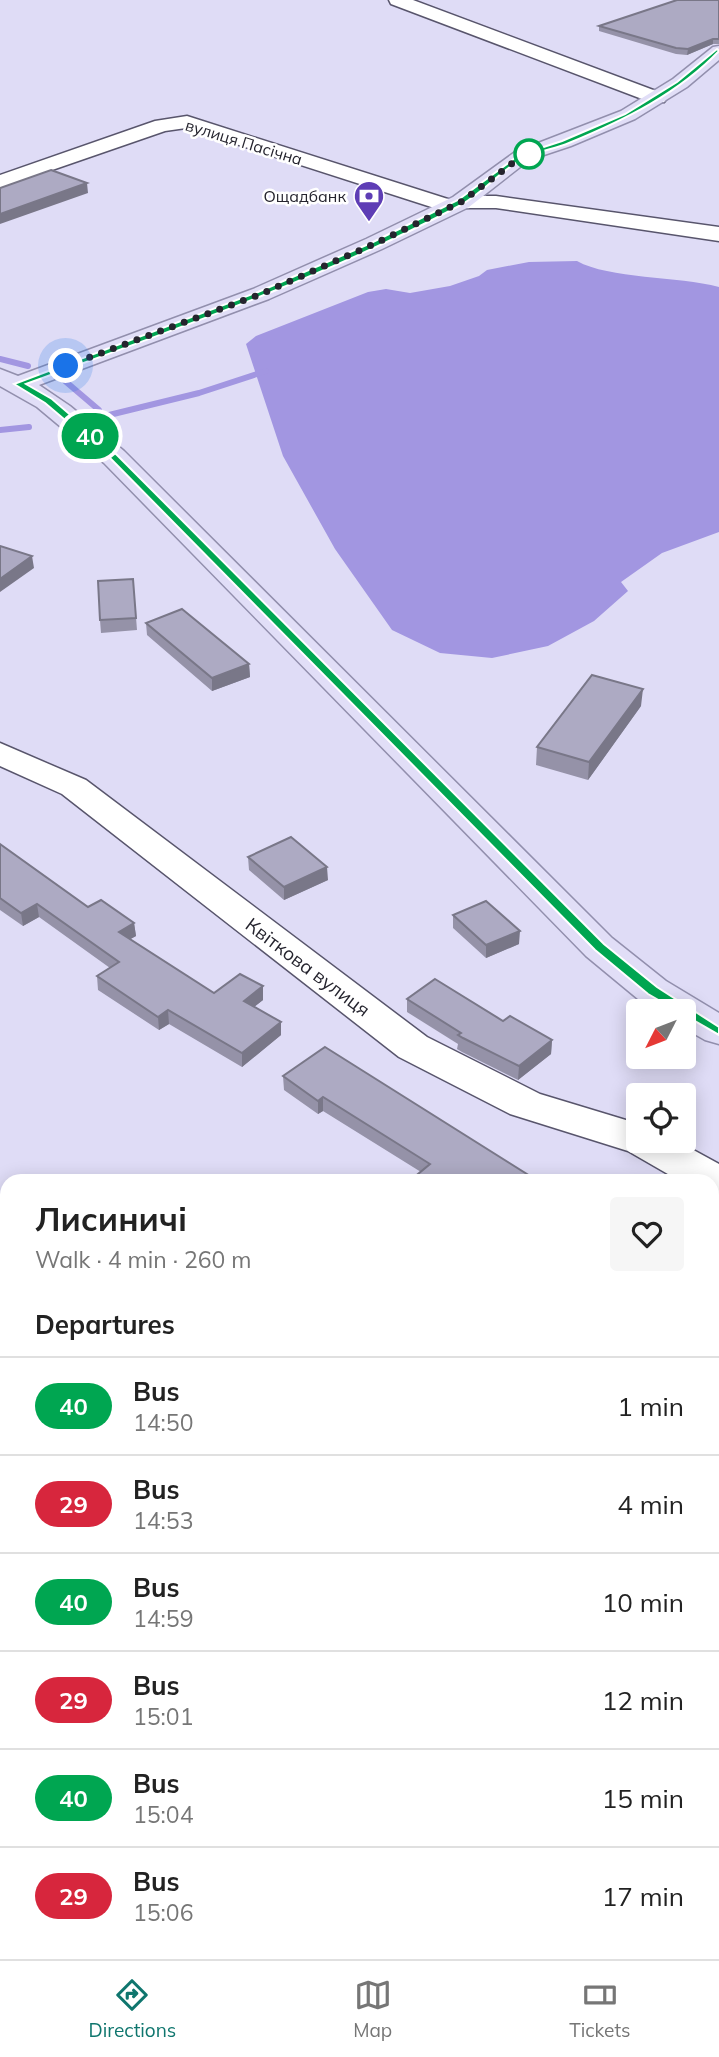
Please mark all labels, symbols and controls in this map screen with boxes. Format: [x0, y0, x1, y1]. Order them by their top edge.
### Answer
street label: вулиця Пасічна [183, 115, 305, 169]
unlabelled marker [514, 139, 544, 169]
bank icon: Ощадбанк [352, 179, 386, 223]
place label: Ощадбанк [263, 186, 346, 206]
your location [48, 348, 83, 383]
line badge: 40 [58, 413, 122, 459]
text: 40 [76, 421, 104, 451]
street label: Квіткова вулиця [241, 912, 375, 1022]
north arrow [626, 999, 696, 1069]
map controls [626, 999, 696, 1153]
button: locate [626, 1083, 696, 1153]
button: heart [610, 1197, 684, 1271]
text: Лисиничі [35, 1198, 187, 1239]
text: Walk · 4 min · 260 m [35, 1245, 252, 1274]
text: Departures [35, 1308, 175, 1341]
text: Bus [133, 1375, 179, 1408]
text: 1 min [617, 1390, 684, 1423]
text: 40 [59, 1391, 88, 1421]
text: 14:50 [133, 1408, 193, 1437]
text: Bus [133, 1473, 179, 1506]
text: 4 min [617, 1488, 684, 1521]
text: 29 [59, 1489, 88, 1519]
text: 14:53 [133, 1506, 193, 1535]
text: Bus [133, 1571, 179, 1604]
text: 10 min [602, 1586, 684, 1619]
text: 40 [59, 1587, 88, 1617]
text: 14:59 [133, 1604, 193, 1633]
text: Bus [133, 1669, 179, 1702]
text: 12 min [602, 1684, 684, 1717]
text: 29 [59, 1685, 88, 1715]
text: 15:01 [133, 1702, 193, 1731]
text: Bus [133, 1767, 179, 1800]
text: 15 min [602, 1782, 684, 1815]
text: 40 [59, 1783, 88, 1813]
text: 15:04 [133, 1800, 193, 1829]
text: Bus [133, 1865, 179, 1898]
text: 17 min [602, 1880, 684, 1913]
text: 29 [59, 1881, 88, 1911]
text: 15:06 [133, 1898, 193, 1927]
tab: Directions [88, 1976, 176, 2042]
tab: Map [353, 1976, 392, 2042]
tab: Tickets [569, 1976, 631, 2042]

